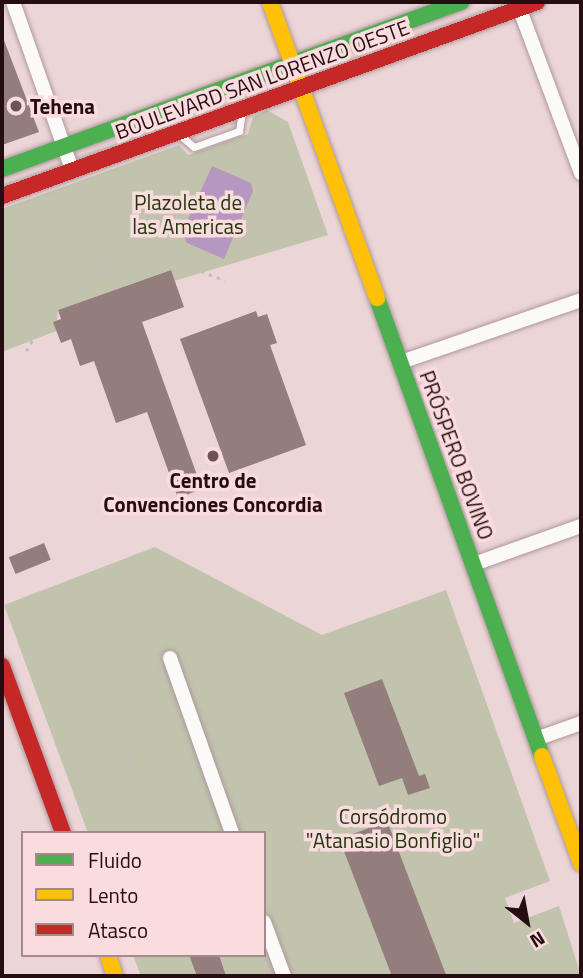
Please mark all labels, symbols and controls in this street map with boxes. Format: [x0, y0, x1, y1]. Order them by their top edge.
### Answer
street label: BOULEVARD SAN LORENZO OESTE [112, 14, 412, 144]
place label: Tehena [30, 93, 95, 119]
marker: Tehena [8, 98, 24, 114]
park label: Plazoleta de las Americas [132, 189, 244, 239]
street label: PRÓSPERO BOVINO [415, 367, 499, 543]
marker: Centro de Convenciones Concordia [205, 448, 221, 464]
place label: Centro de Convenciones Concordia [103, 467, 323, 517]
park label: Corsódromo "Atanasio Bonfiglio" [306, 803, 480, 853]
legend [21, 831, 266, 957]
text: Fluido [88, 844, 142, 876]
text: Lento [88, 879, 138, 911]
north arrow [492, 887, 562, 957]
text: Atasco [88, 914, 148, 946]
text: N [525, 925, 551, 956]

